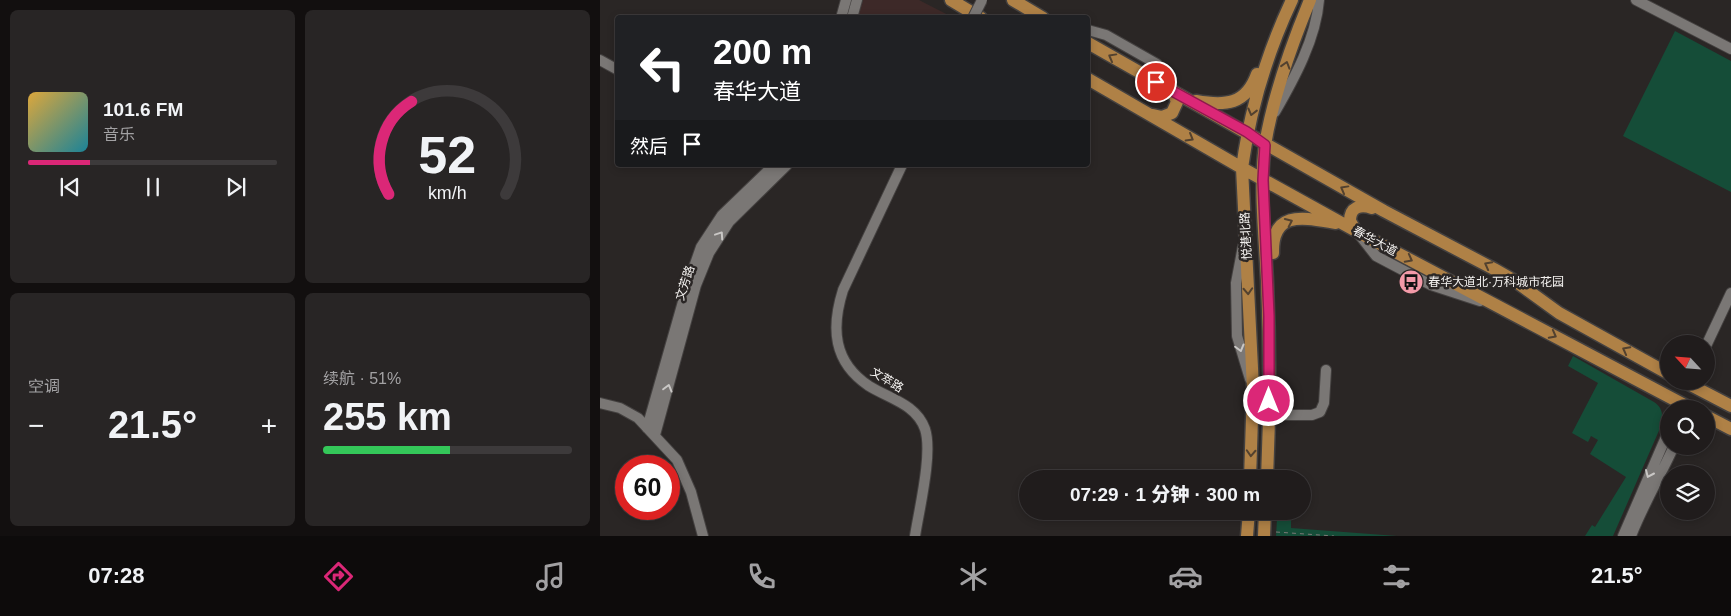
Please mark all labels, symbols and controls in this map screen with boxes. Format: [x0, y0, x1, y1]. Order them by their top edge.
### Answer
text: 200 m [713, 32, 812, 71]
icon: left [630, 35, 695, 100]
one-way arrow [1108, 53, 1117, 63]
pin [1135, 61, 1177, 103]
one-way arrow [1280, 62, 1290, 70]
icon: arrive [1142, 68, 1170, 96]
text: 春华大道 [713, 79, 801, 104]
text: 101.6 FM [103, 99, 183, 120]
one-way arrow [1247, 107, 1258, 116]
text: 音乐 [103, 126, 135, 143]
text: 52 [419, 126, 476, 184]
icon: arrive [678, 130, 706, 158]
one-way arrow [1185, 132, 1194, 142]
text: 然后 [630, 136, 668, 157]
icon: previous [56, 173, 84, 201]
icon: pause [139, 173, 167, 201]
icon: next [222, 173, 250, 201]
text: km/h [428, 183, 467, 203]
one-way arrow [1341, 185, 1350, 195]
street label: 悦港北路 [1238, 212, 1254, 260]
one-way arrow [1283, 218, 1292, 228]
street label: 春华大道 [1351, 224, 1399, 258]
one-way arrow [714, 231, 723, 240]
one-way arrow [1404, 253, 1413, 263]
one-way arrow [1484, 261, 1493, 271]
street label: 文芳路 [673, 264, 697, 302]
bus stop icon: 春华大道北·万科城市花园 [1398, 269, 1424, 295]
place label: 春华大道北·万科城市花园 [1428, 275, 1564, 289]
one-way arrow [1243, 287, 1254, 295]
one-way arrow [1548, 329, 1557, 339]
north arrow [1660, 335, 1715, 390]
map controls [1660, 335, 1715, 520]
one-way arrow [1234, 344, 1245, 352]
one-way arrow [1622, 347, 1631, 357]
street label: 文萃路 [868, 365, 906, 395]
text: 续航 · 51% [323, 370, 401, 387]
position arrow [1242, 374, 1294, 426]
text: 空调 [28, 378, 60, 395]
one-way arrow [662, 383, 673, 392]
text: 255 km [323, 396, 452, 438]
button: search [1660, 400, 1715, 455]
text: 21.5° [108, 404, 197, 446]
text: − [28, 410, 44, 441]
text: + [261, 410, 277, 441]
one-way arrow [1246, 449, 1257, 457]
speed limit sign: 60 [615, 455, 680, 520]
button: layers [1660, 465, 1715, 520]
one-way arrow [1645, 469, 1655, 478]
text: 07:29 · 1 分钟 · 300 m [1070, 484, 1260, 505]
icon: directions [321, 559, 356, 594]
icon: music [533, 559, 568, 594]
icon: phone [744, 559, 779, 594]
icon: climate [956, 559, 991, 594]
icon: car [1168, 559, 1203, 594]
icon: filters [1379, 559, 1414, 594]
text: 07:28 [88, 563, 145, 588]
text: 21.5° [1591, 563, 1643, 588]

